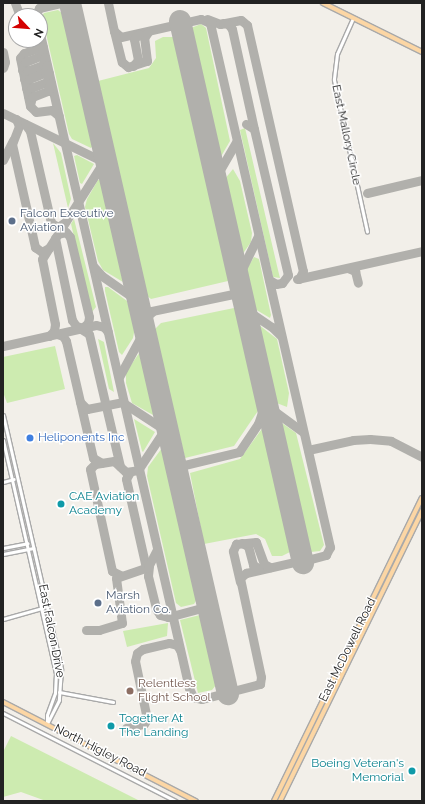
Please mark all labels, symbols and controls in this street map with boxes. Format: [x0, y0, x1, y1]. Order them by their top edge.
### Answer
north arrow [8, 8, 48, 48]
text: N [31, 26, 46, 40]
street label: East Mallory Circle [328, 83, 364, 187]
place label: Falcon Executive Aviation [20, 207, 114, 235]
marker: Falcon Executive Aviation [7, 216, 17, 226]
place label: Heliponents Inc [38, 431, 125, 445]
marker: Heliponents Inc [25, 433, 35, 443]
place label: CAE Aviation Academy [69, 490, 140, 518]
marker: CAE Aviation Academy [56, 499, 66, 509]
street label: East Falcon Drive [35, 583, 67, 679]
place label: Marsh Aviation Co. [106, 589, 170, 617]
street label: East McDowell Road [317, 596, 379, 704]
marker: Marsh Aviation Co. [93, 598, 103, 608]
place label: Relentless Flight School [138, 677, 211, 705]
marker: Relentless Flight School [125, 686, 135, 696]
place label: Together At The Landing [119, 712, 188, 740]
street label: North Higley Road [51, 721, 149, 781]
marker: Together At The Landing [106, 721, 116, 731]
place label: Boeing Veteran's Memorial [311, 757, 404, 785]
marker: Boeing Veteran's Memorial [407, 766, 417, 776]

